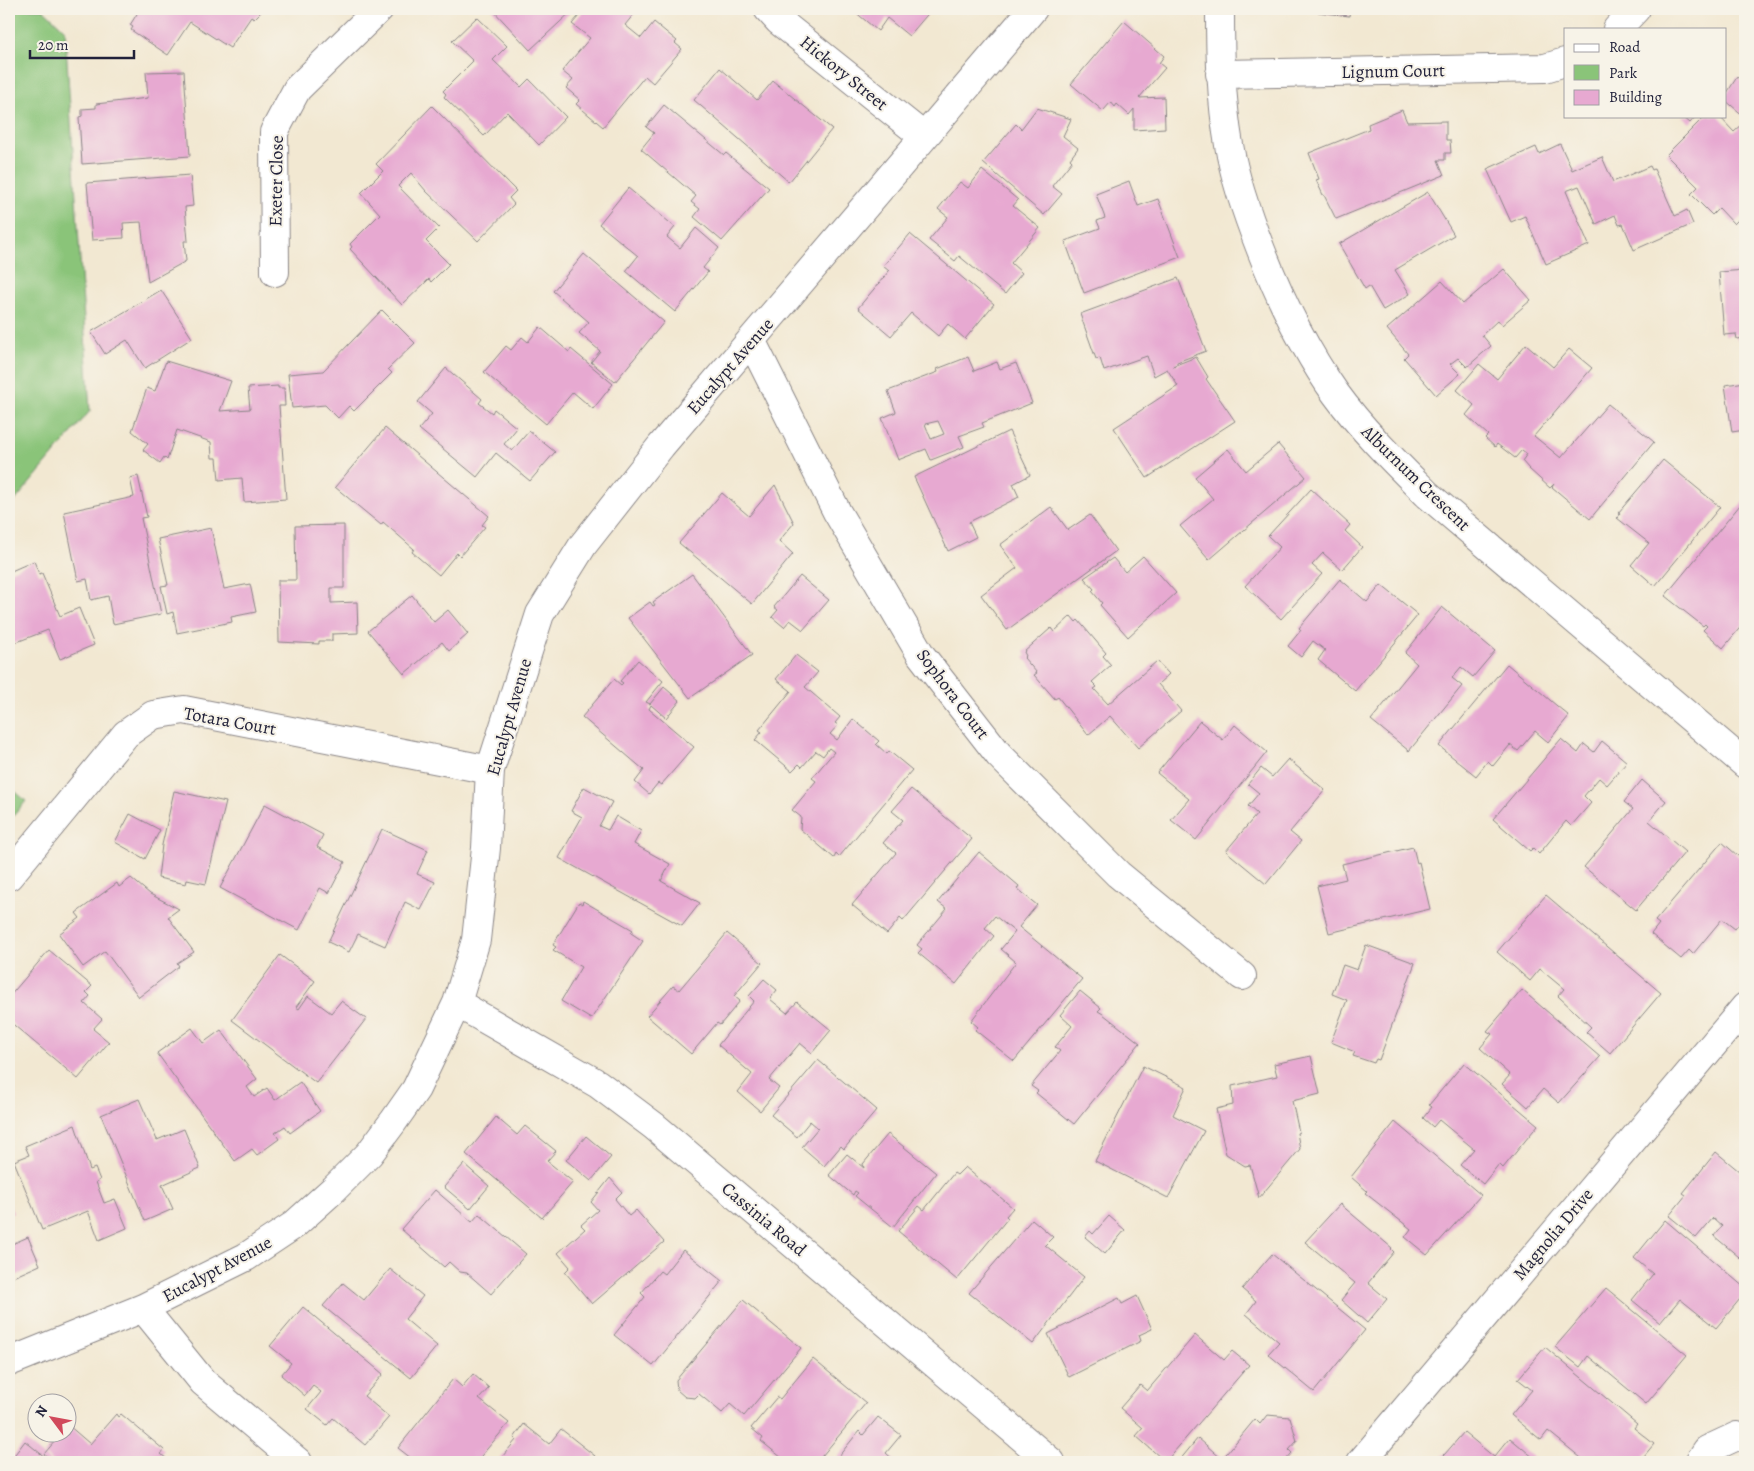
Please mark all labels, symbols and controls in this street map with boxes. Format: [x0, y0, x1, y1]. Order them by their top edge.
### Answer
scale bar [30, 28, 134, 60]
legend [1564, 28, 1726, 118]
street label: Hickory Street [795, 30, 893, 116]
text: 20 m [38, 35, 69, 55]
text: Road [1609, 37, 1641, 57]
street label: Lignum Court [1341, 58, 1445, 84]
text: Park [1609, 63, 1638, 83]
text: Building [1609, 87, 1662, 107]
street label: Exeter Close [263, 135, 289, 227]
street label: Eucalypt Avenue [681, 313, 779, 419]
street label: Alburnum Crescent [1356, 419, 1476, 536]
street label: Sophora Court [911, 644, 995, 744]
street label: Eucalypt Avenue [481, 656, 537, 778]
street label: Totara Court [182, 701, 278, 741]
street label: Cassinia Road [717, 1177, 812, 1262]
street label: Magnolia Drive [1507, 1183, 1599, 1285]
street label: Eucalypt Avenue [158, 1230, 276, 1308]
north arrow [28, 1394, 78, 1444]
text: N [31, 1402, 52, 1421]

